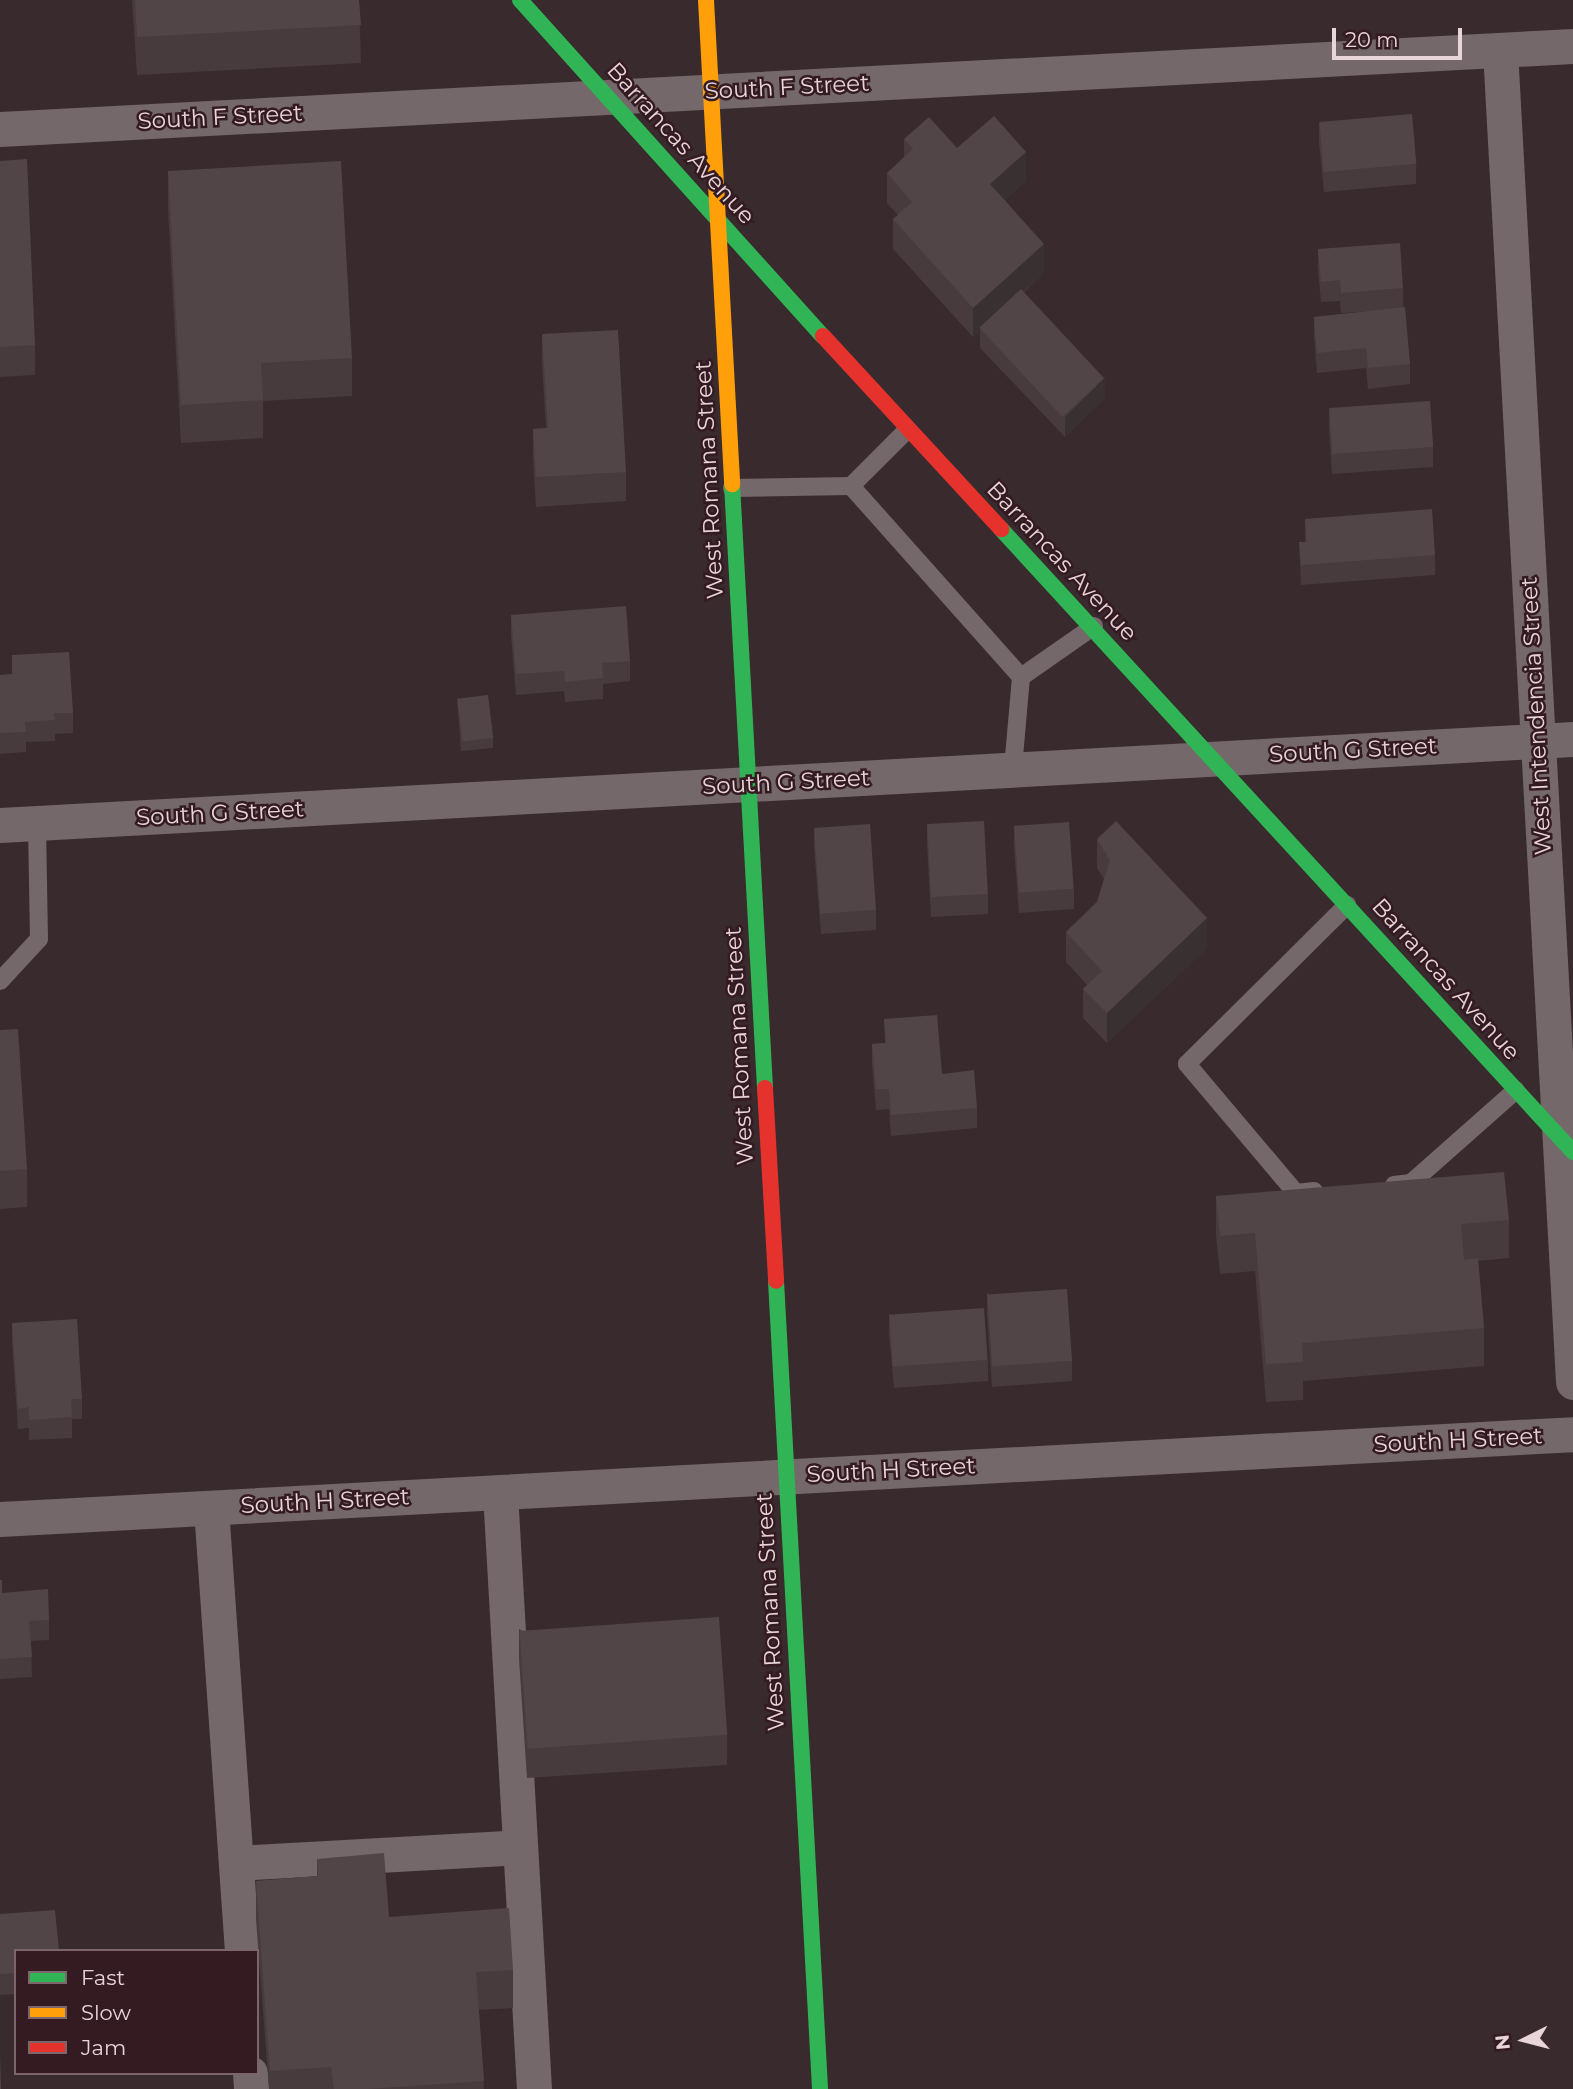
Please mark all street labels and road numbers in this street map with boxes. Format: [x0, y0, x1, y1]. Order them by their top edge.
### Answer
street label: Barrancas Avenue [601, 57, 761, 229]
street label: South F Street [704, 69, 870, 105]
street label: South F Street [137, 99, 303, 135]
street label: West Romana Street [689, 360, 729, 600]
street label: Barrancas Avenue [981, 476, 1143, 646]
street label: West Intendencia Street [1515, 576, 1557, 856]
street label: South G Street [1268, 732, 1438, 768]
street label: South G Street [701, 764, 871, 800]
street label: South G Street [135, 795, 305, 831]
street label: Barrancas Avenue [1366, 893, 1526, 1065]
street label: West Romana Street [719, 926, 759, 1166]
street label: South H Street [1373, 1422, 1543, 1458]
street label: South H Street [806, 1452, 976, 1488]
street label: South H Street [240, 1483, 410, 1519]
street label: West Romana Street [750, 1492, 790, 1732]

